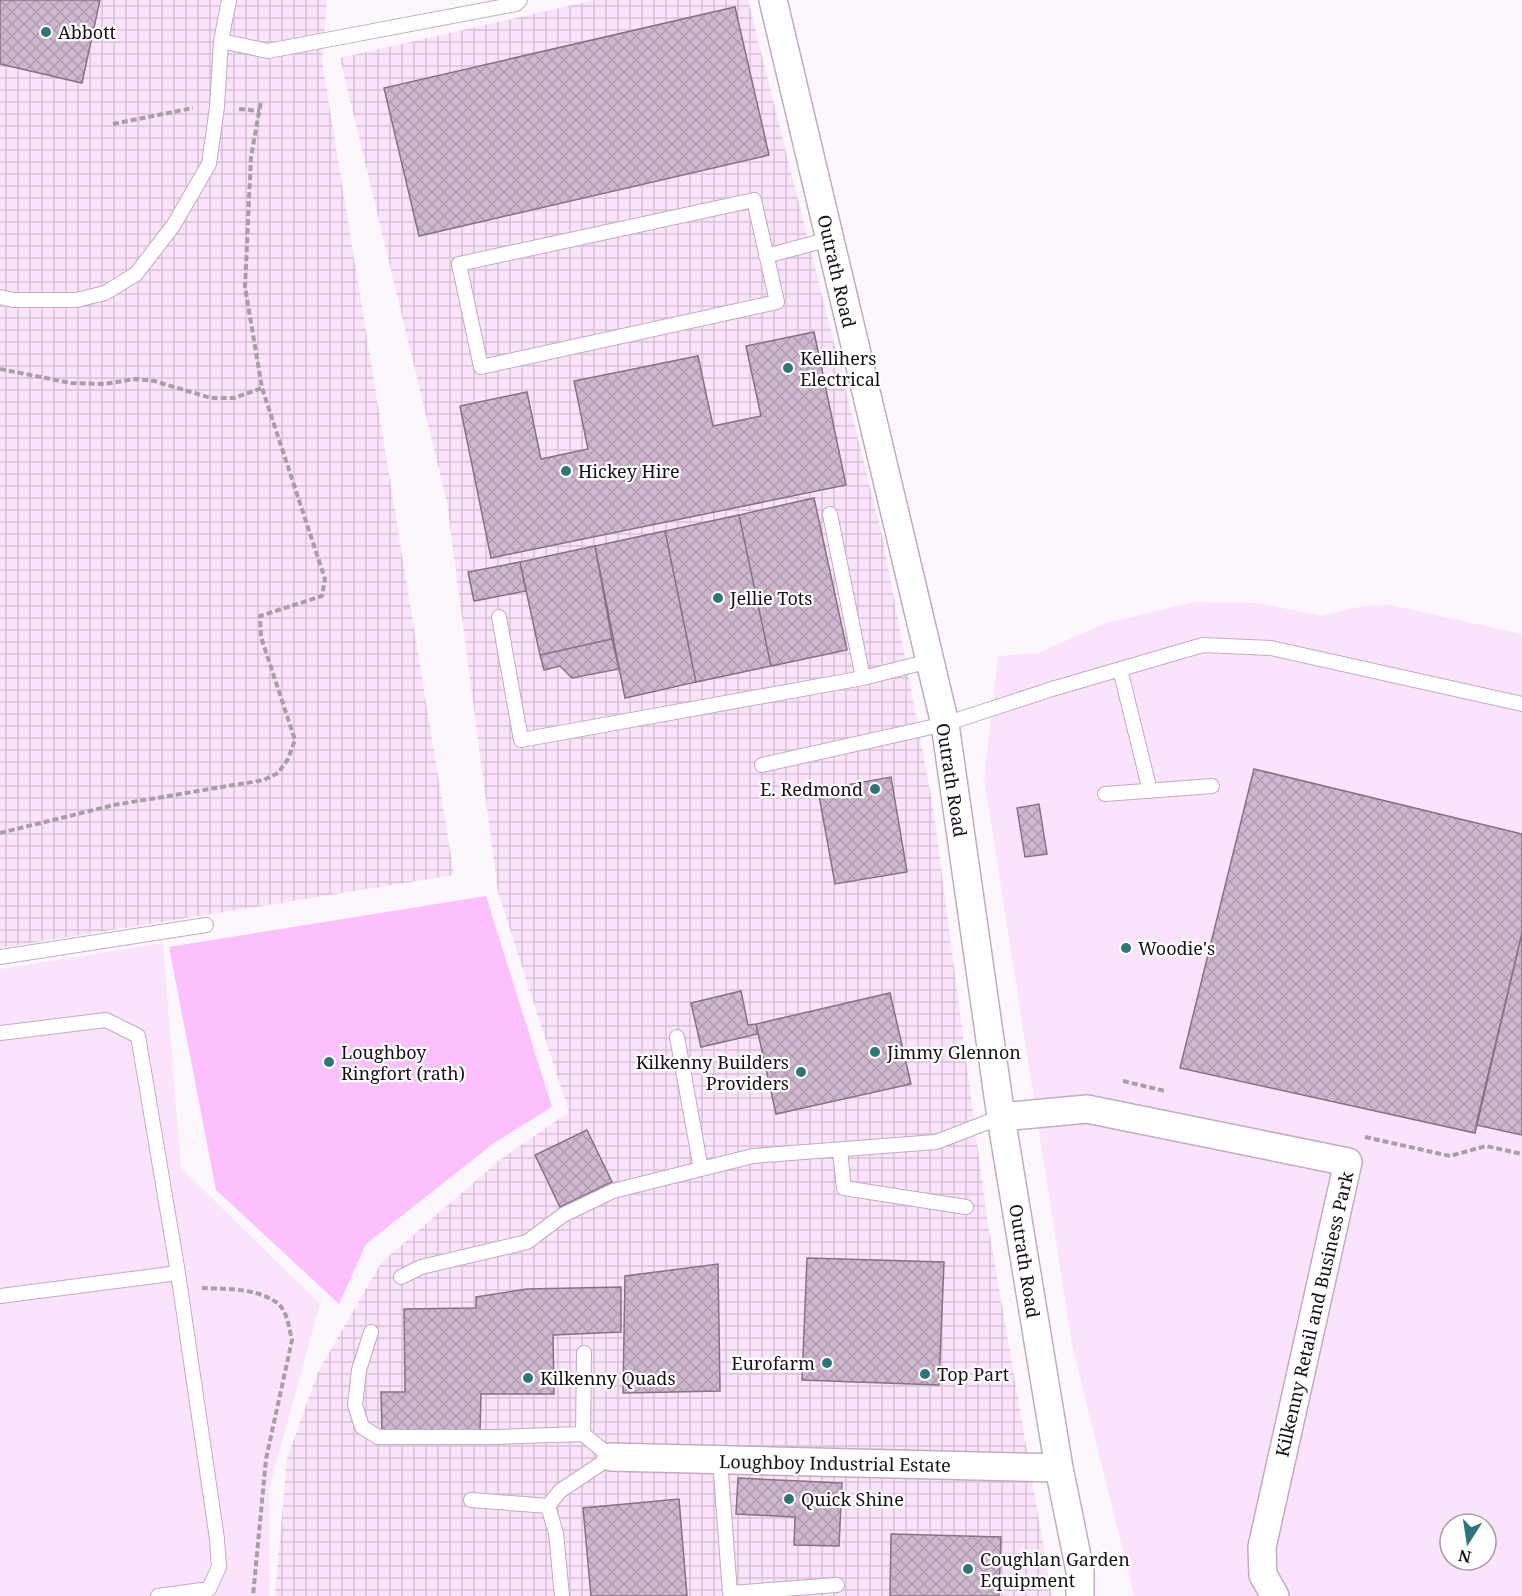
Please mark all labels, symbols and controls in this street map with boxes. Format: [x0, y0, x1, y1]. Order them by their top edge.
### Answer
place label: Abbott [58, 20, 116, 44]
marker: Abbott [39, 25, 53, 39]
street label: Outrath Road [812, 212, 862, 330]
place label: Kellihers Electrical [800, 346, 881, 391]
marker: Kellihers Electrical [781, 361, 795, 375]
place label: Hickey Hire [578, 459, 680, 483]
marker: Hickey Hire [559, 464, 573, 478]
place label: Jellie Tots [729, 586, 812, 610]
marker: Jellie Tots [711, 591, 725, 605]
street label: Outrath Road [931, 721, 973, 839]
place label: E. Redmond [760, 777, 863, 801]
marker: E. Redmond [868, 782, 882, 796]
place label: Woodie's [1138, 936, 1215, 960]
marker: Woodie's [1119, 941, 1133, 955]
place label: Loughboy Ringfort (rath) [341, 1040, 465, 1085]
place label: Jimmy Glennon [886, 1040, 1021, 1064]
marker: Jimmy Glennon [868, 1045, 882, 1059]
place label: Kilkenny Builders Providers [636, 1050, 789, 1095]
marker: Loughboy Ringfort (rath) [322, 1055, 336, 1069]
marker: Kilkenny Builders Providers [794, 1065, 808, 1079]
street label: Kilkenny Retail and Business Park [1269, 1169, 1359, 1459]
street label: Outrath Road [1004, 1202, 1046, 1320]
place label: Eurofarm [731, 1351, 815, 1375]
marker: Eurofarm [820, 1356, 834, 1370]
place label: Top Part [937, 1362, 1009, 1386]
place label: Kilkenny Quads [540, 1366, 676, 1390]
marker: Top Part [918, 1367, 932, 1381]
marker: Kilkenny Quads [521, 1371, 535, 1385]
street label: Loughboy Industrial Estate [719, 1449, 951, 1477]
place label: Quick Shine [801, 1487, 904, 1511]
marker: Quick Shine [782, 1492, 796, 1506]
north arrow [1438, 1512, 1498, 1572]
text: N [1456, 1545, 1473, 1569]
place label: Coughlan Garden Equipment [980, 1547, 1130, 1592]
marker: Coughlan Garden Equipment [961, 1562, 975, 1576]

